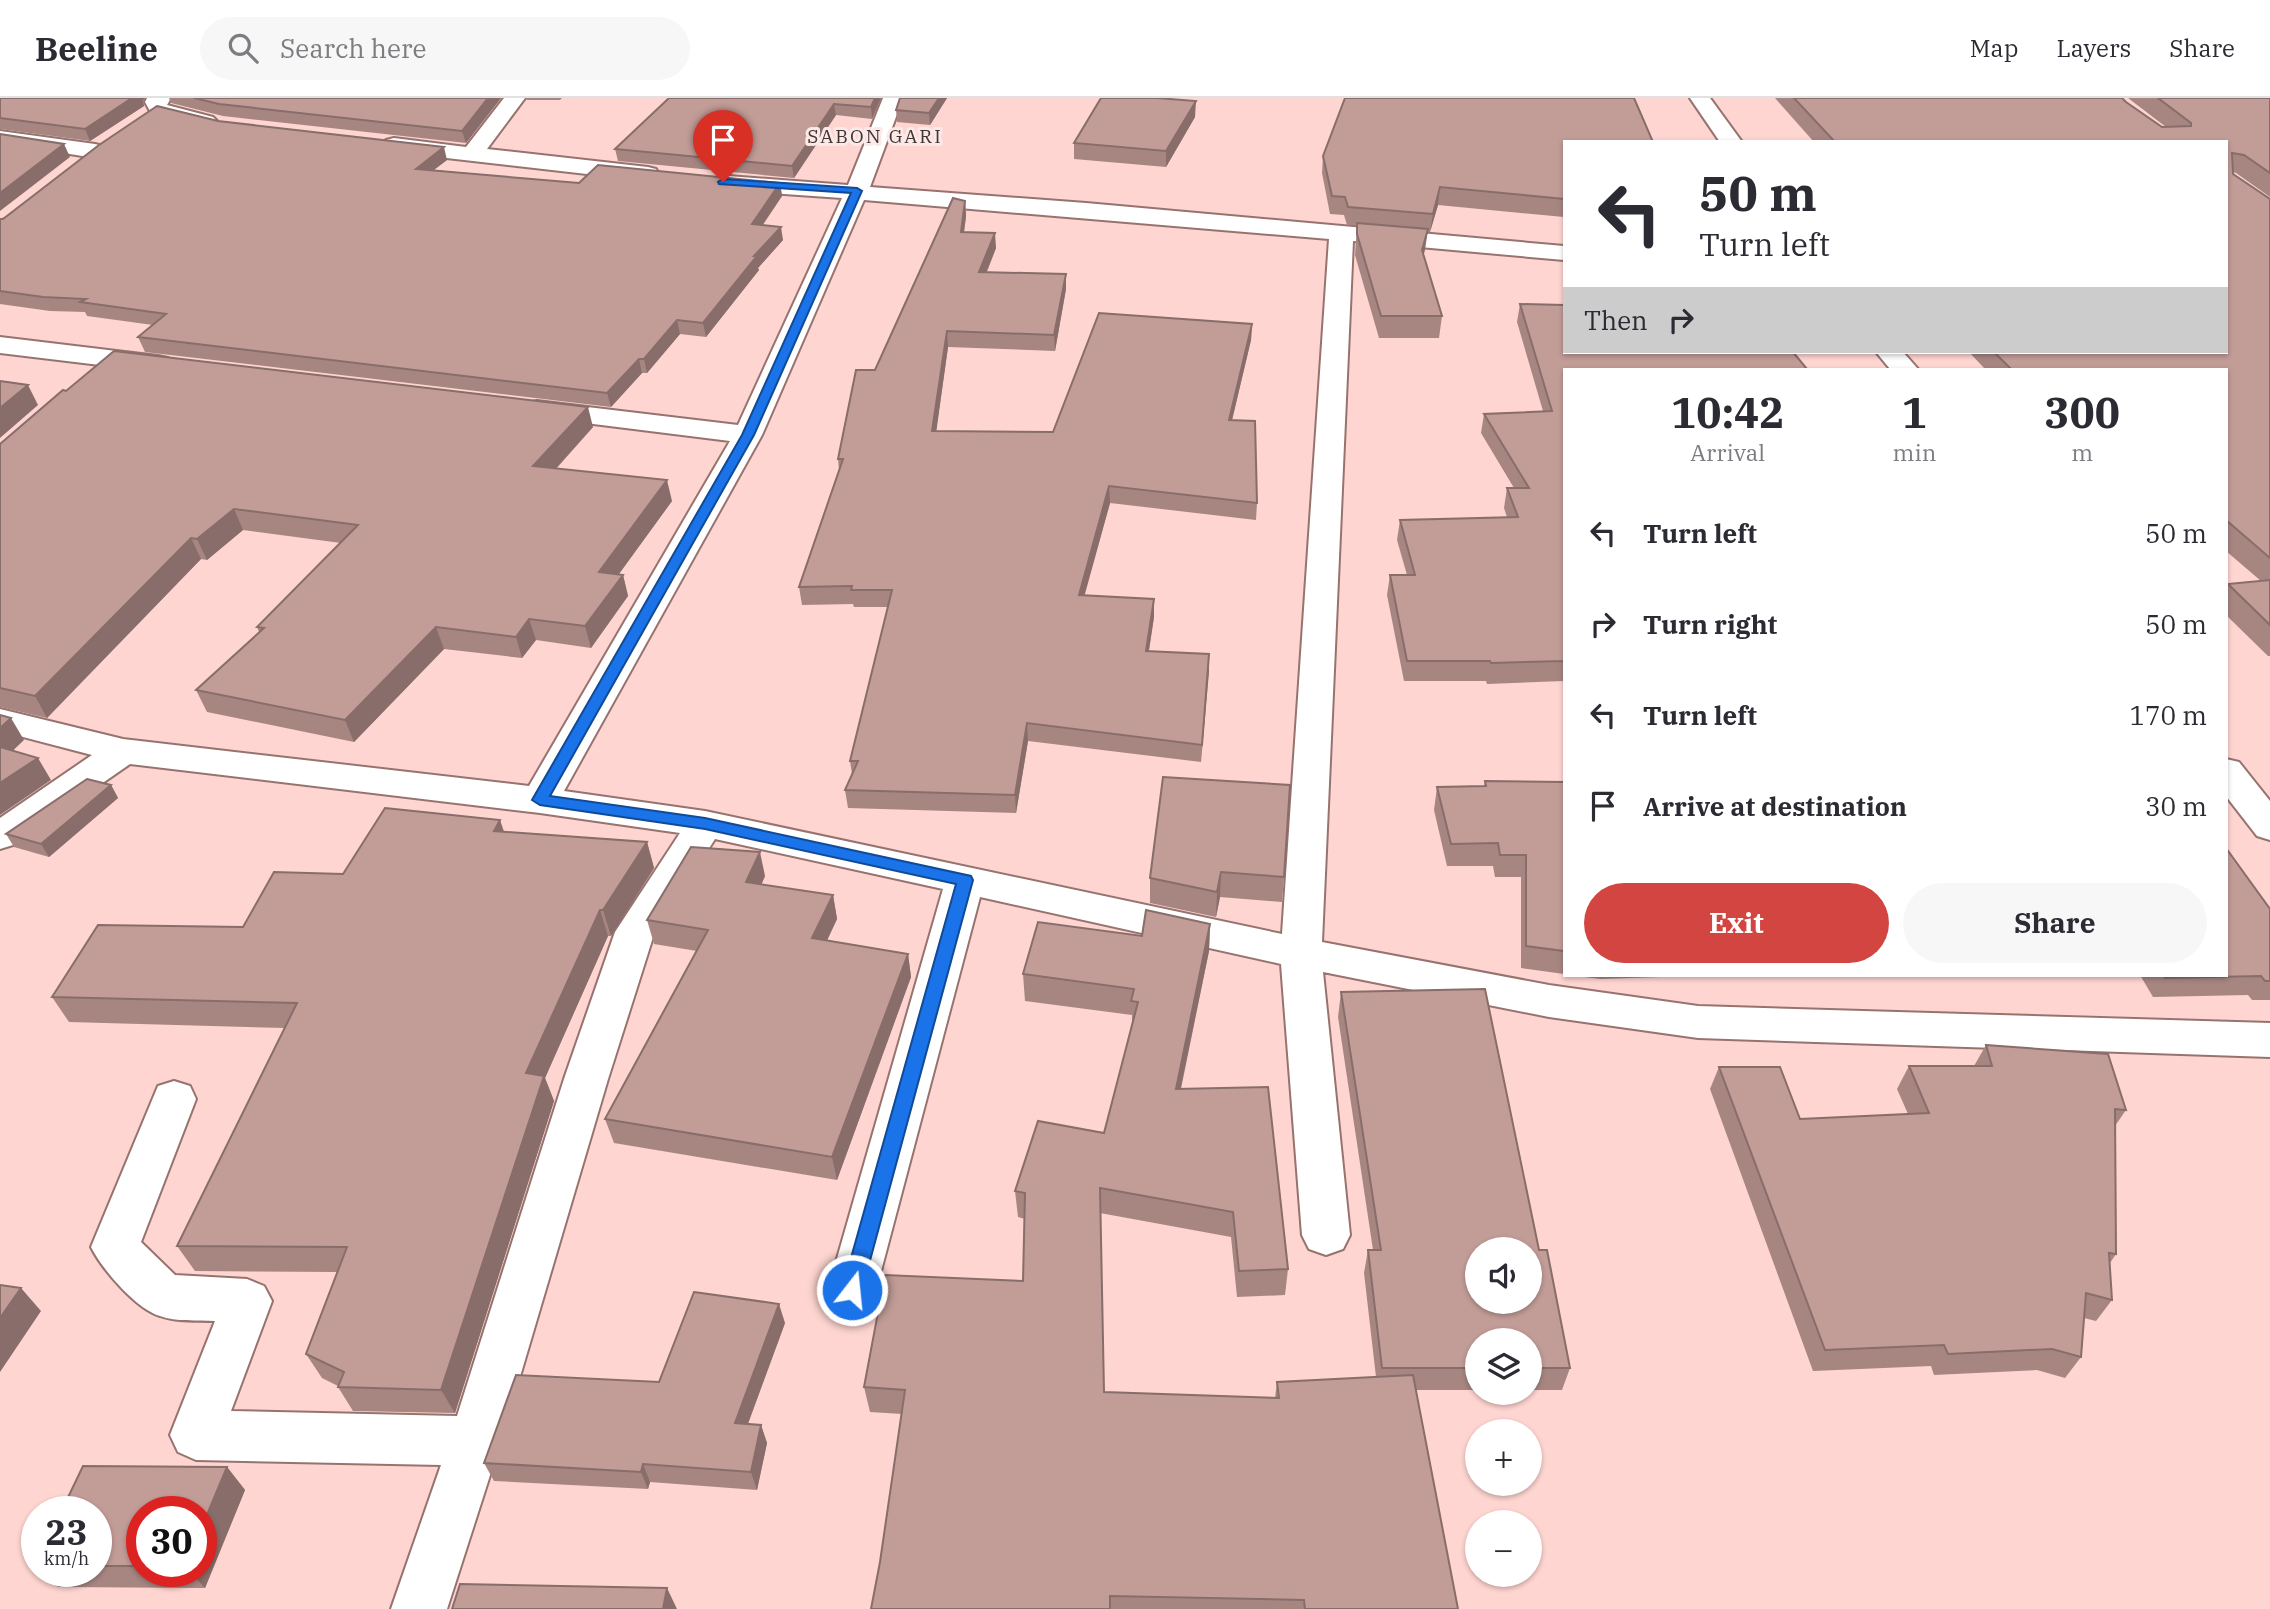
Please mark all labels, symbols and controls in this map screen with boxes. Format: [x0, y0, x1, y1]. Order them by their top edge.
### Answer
search box [200, 17, 690, 80]
text: Beeline [35, 27, 158, 70]
icon: search [224, 29, 262, 67]
text: Search here [280, 31, 426, 65]
text: Map [1970, 32, 2018, 64]
text: Layers [2056, 32, 2131, 64]
text: Share [2169, 32, 2235, 64]
pin [693, 110, 753, 182]
icon: arrive [704, 121, 742, 159]
district label: SABON GARI [807, 124, 943, 148]
text: 50 m [1699, 161, 1817, 224]
icon: left [1584, 168, 1675, 259]
text: Turn left [1699, 223, 1830, 265]
icon: right [1662, 301, 1700, 339]
text: Then [1584, 303, 1648, 337]
text: 10:42 [1671, 385, 1785, 440]
text: 1 [1902, 385, 1927, 440]
text: 300 [2044, 385, 2120, 440]
text: Arrival [1690, 437, 1765, 467]
text: min [1893, 437, 1936, 467]
text: m [2071, 437, 2093, 467]
icon: left [1584, 514, 1622, 552]
text: Turn left [1643, 516, 1757, 550]
text: 50 m [2145, 516, 2207, 550]
icon: right [1584, 605, 1622, 643]
text: Turn right [1643, 607, 1777, 641]
text: 50 m [2145, 607, 2207, 641]
icon: left [1584, 696, 1622, 734]
text: Turn left [1643, 698, 1757, 732]
text: 170 m [2129, 698, 2207, 732]
icon: arrive [1584, 787, 1622, 825]
text: Arrive at destination [1643, 789, 1907, 823]
text: 30 m [2145, 789, 2207, 823]
button: Exit [1584, 883, 1889, 963]
button: Share [1903, 883, 2207, 963]
map controls [1465, 1237, 1542, 1587]
button: sound [1465, 1237, 1542, 1314]
position arrow [815, 1253, 889, 1327]
button: layers [1465, 1328, 1542, 1405]
button: + [1465, 1419, 1542, 1496]
speed limit sign: 30 [126, 1496, 217, 1587]
text: 23 [45, 1509, 88, 1555]
button: − [1465, 1510, 1542, 1587]
text: km/h [44, 1547, 89, 1570]

